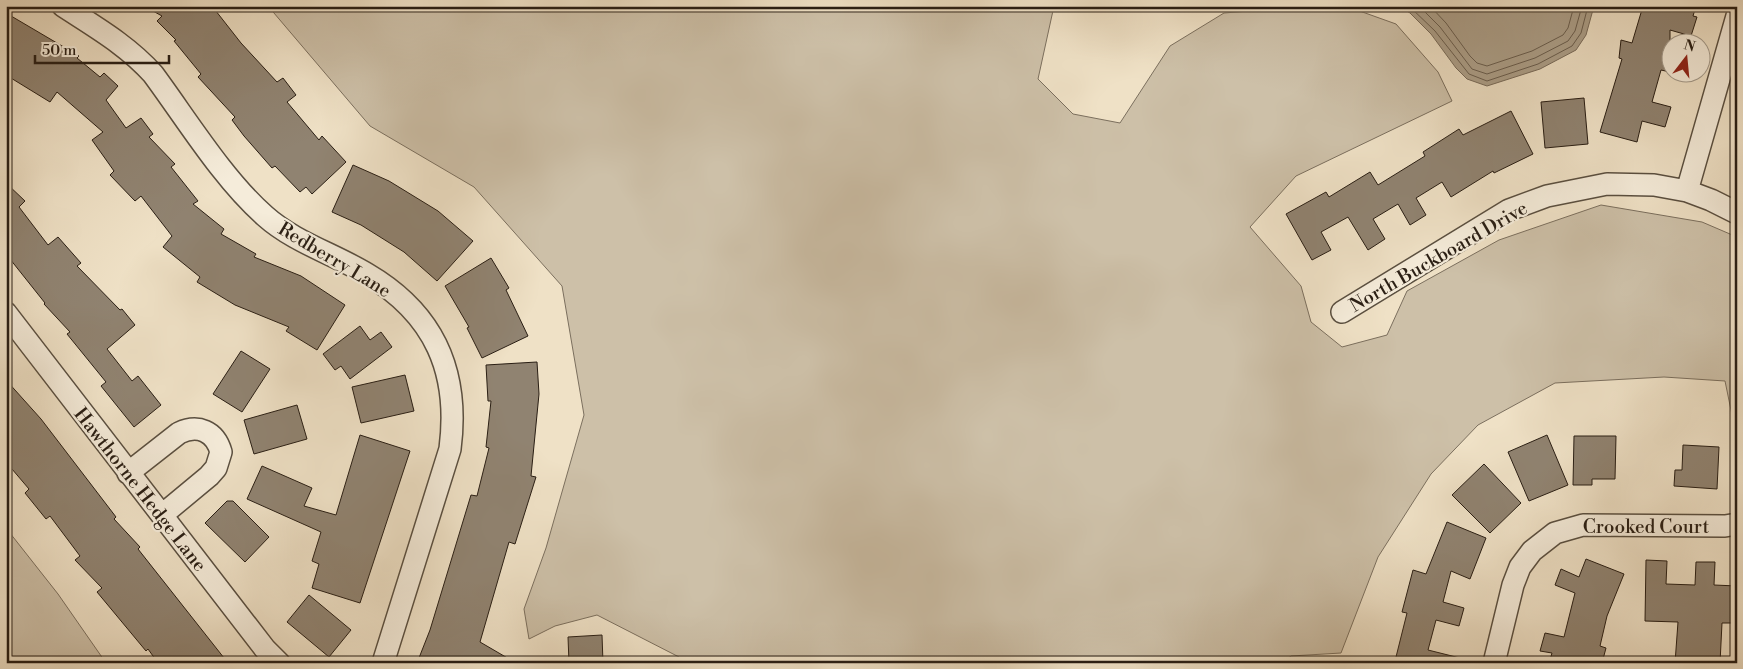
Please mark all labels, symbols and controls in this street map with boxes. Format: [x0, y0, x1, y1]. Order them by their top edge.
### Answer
scale bar [35, 32, 169, 64]
north arrow [1660, 32, 1710, 82]
text: N [1682, 36, 1697, 57]
text: 50 m [42, 41, 76, 60]
street label: North Buckboard Drive [1345, 196, 1532, 318]
street label: Redberry Lane [274, 217, 395, 303]
street label: Hawthorne Hedge Lane [69, 403, 212, 577]
street label: Crooked Court [1583, 515, 1710, 539]

